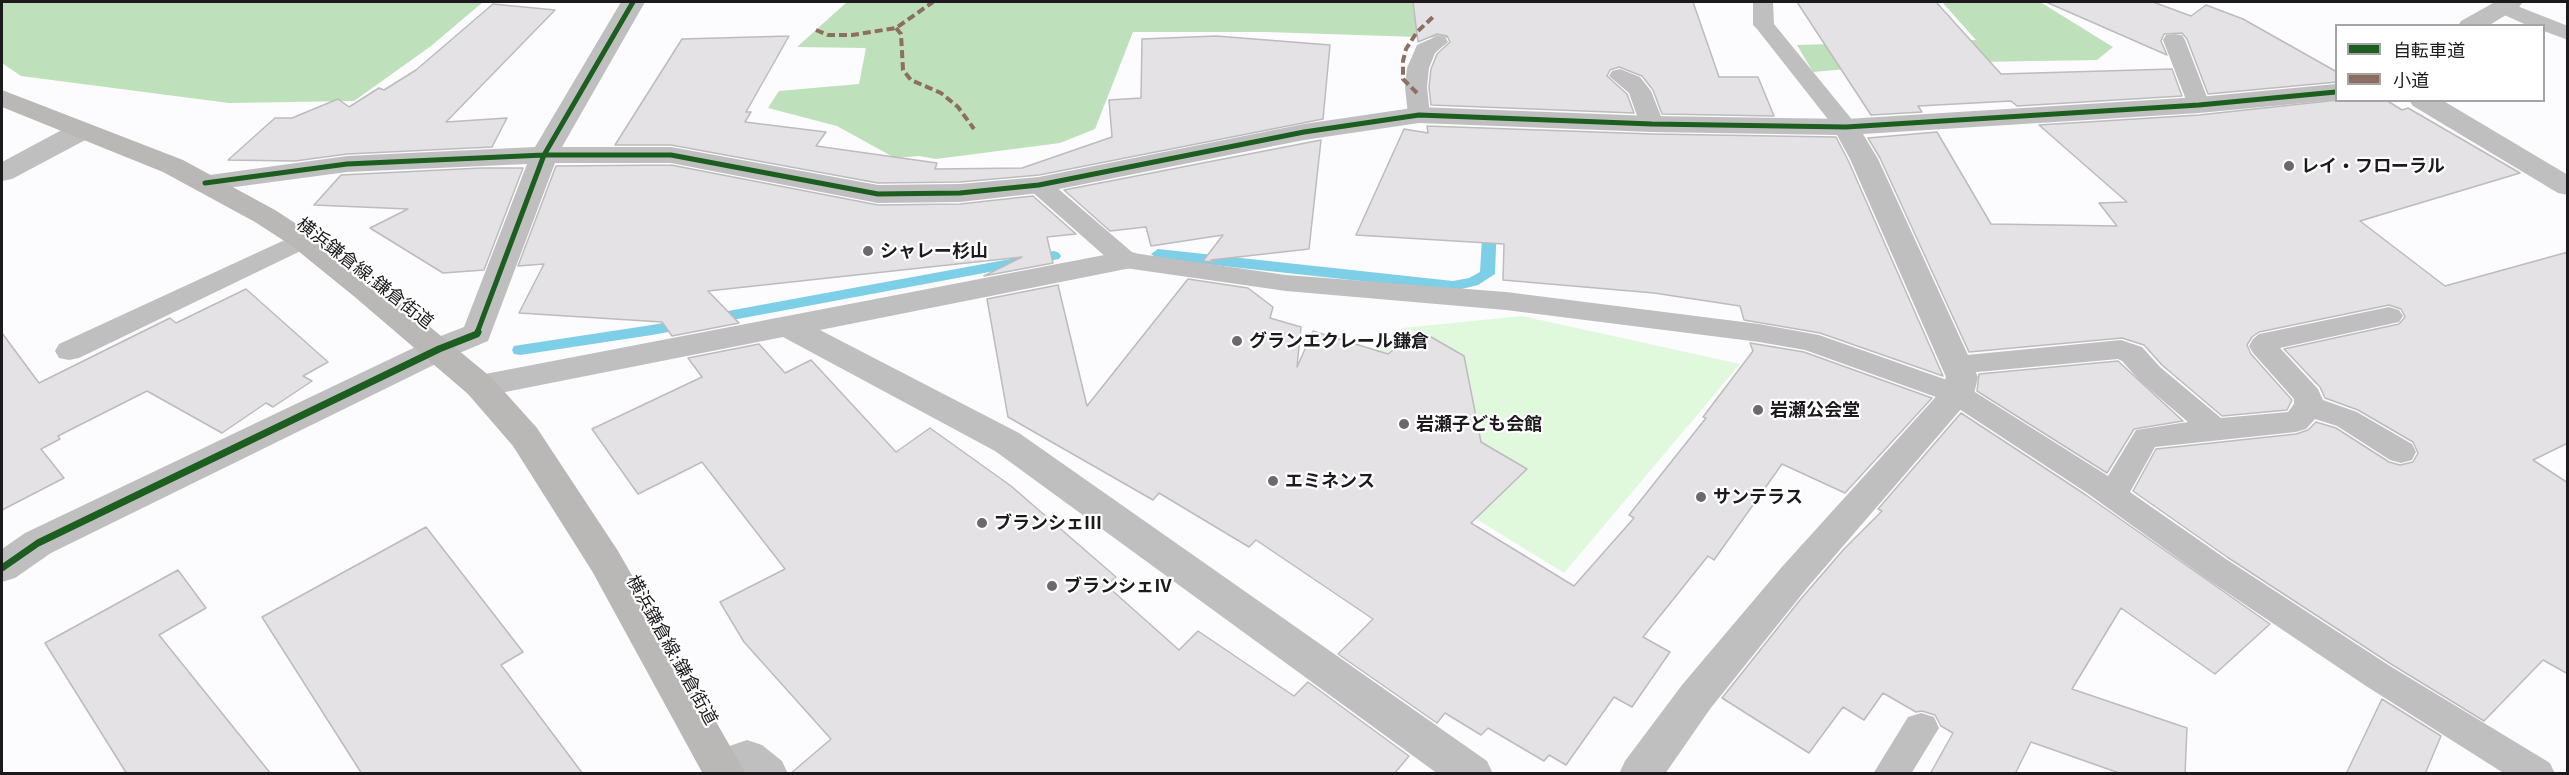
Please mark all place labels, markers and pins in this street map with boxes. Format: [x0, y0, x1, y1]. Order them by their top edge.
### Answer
place label: レイ・フローラル [2301, 155, 2445, 177]
marker: レイ・フローラル [2282, 159, 2296, 173]
place label: シャレー杉山 [880, 240, 988, 262]
marker: シャレー杉山 [861, 244, 875, 258]
place label: グランエクレール鎌倉 [1249, 330, 1429, 352]
marker: グランエクレール鎌倉 [1230, 334, 1244, 348]
place label: 岩瀬公会堂 [1770, 399, 1860, 421]
marker: 岩瀬公会堂 [1751, 403, 1765, 417]
place label: 岩瀬子ども会館 [1416, 413, 1542, 435]
marker: 岩瀬子ども会館 [1397, 417, 1411, 431]
place label: エミネンス [1285, 470, 1375, 492]
marker: エミネンス [1266, 474, 1280, 488]
place label: サンテラス [1713, 486, 1803, 508]
marker: サンテラス [1694, 490, 1708, 504]
place label: ブランシェⅢ [994, 512, 1102, 534]
marker: ブランシェⅢ [975, 516, 989, 530]
place label: ブランシェⅣ [1064, 575, 1172, 597]
marker: ブランシェⅣ [1045, 579, 1059, 593]

